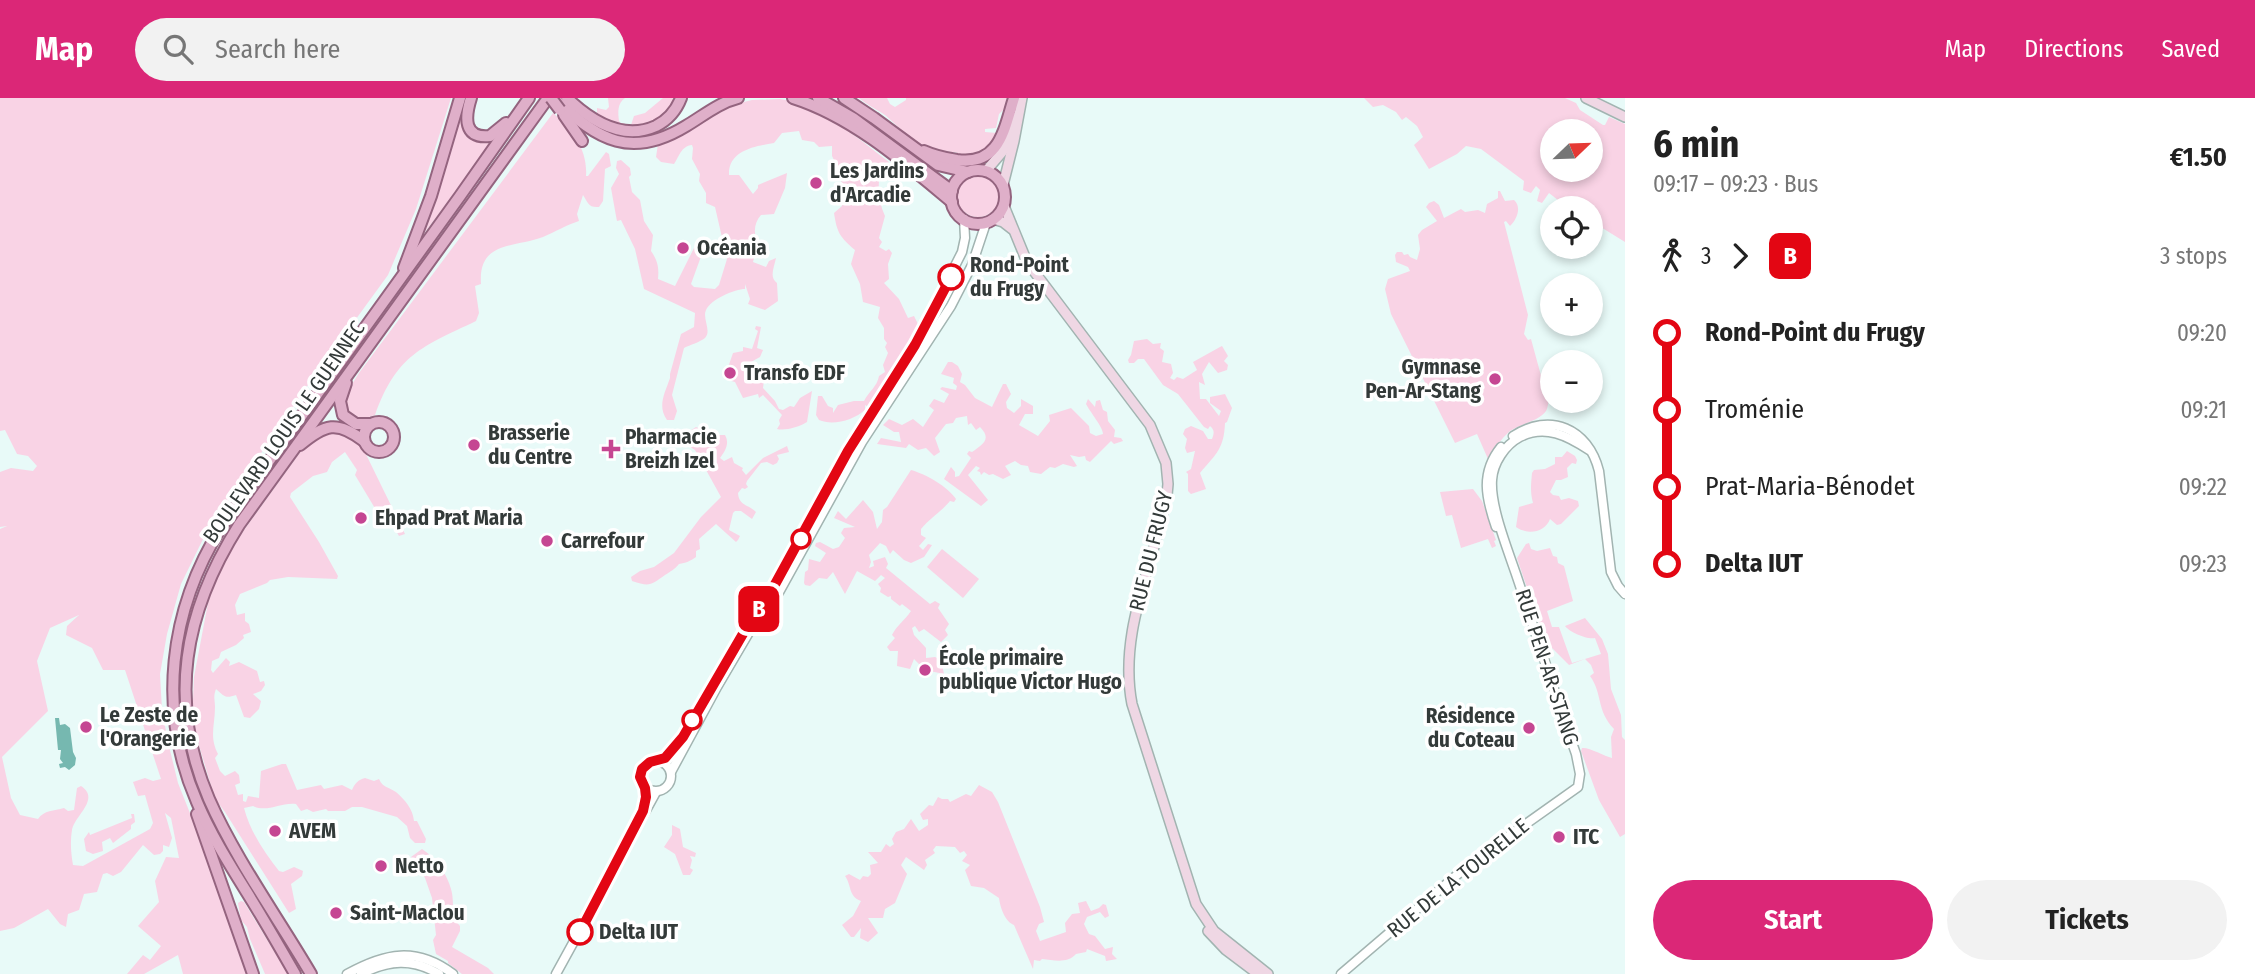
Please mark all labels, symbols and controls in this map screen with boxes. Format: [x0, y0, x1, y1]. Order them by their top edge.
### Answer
search box [135, 18, 625, 81]
text: Map [35, 29, 93, 69]
icon: search [159, 30, 197, 68]
text: Search here [215, 34, 340, 65]
text: Map [1945, 35, 1986, 63]
text: Directions [2024, 35, 2123, 63]
text: Saved [2161, 35, 2220, 63]
north arrow [1540, 119, 1603, 182]
map controls [1540, 119, 1603, 413]
text: 6 min [1653, 121, 1740, 167]
text: €1.50 [2170, 142, 2227, 173]
place label: Les Jardins d'Arcadie [830, 158, 924, 208]
text: 09:17 – 09:23 · Bus [1653, 170, 1818, 198]
marker: Les Jardins d'Arcadie [808, 175, 824, 191]
button: locate [1540, 196, 1603, 259]
place label: Océania [697, 235, 767, 261]
icon: walk [1653, 237, 1691, 275]
icon: forward [1721, 237, 1759, 275]
marker: Océania [675, 240, 691, 256]
text: 3 [1701, 242, 1711, 270]
text: B [1783, 242, 1797, 270]
text: 3 stops [2160, 242, 2227, 270]
place label: Rond-Point du Frugy [970, 252, 1069, 302]
marker: Rond-Point du Frugy [938, 264, 964, 290]
button: + [1540, 273, 1603, 336]
street label: BOULEVARD LOUIS LE GUENNEC [197, 316, 371, 548]
text: Rond-Point du Frugy [1705, 317, 1925, 348]
text: 09:20 [2177, 319, 2227, 347]
button: − [1540, 350, 1603, 413]
place label: Gymnase Pen-Ar-Stang [1365, 354, 1482, 404]
place label: Transfo EDF [744, 360, 846, 386]
marker: Transfo EDF [722, 365, 738, 381]
marker: Gymnase Pen-Ar-Stang [1487, 371, 1503, 387]
text: Troménie [1705, 394, 1804, 425]
text: 09:21 [2181, 396, 2227, 424]
place label: Brasserie du Centre [488, 420, 572, 470]
place label: Pharmacie Breizh Izel [625, 424, 717, 474]
marker: Brasserie du Centre [466, 437, 482, 453]
marker: Pharmacie Breizh Izel [603, 441, 619, 457]
text: Prat-Maria-Bénodet [1705, 471, 1915, 502]
text: 09:22 [2179, 473, 2227, 501]
street label: RUE DU FRUGY [1124, 488, 1179, 614]
place label: Ehpad Prat Maria [375, 505, 523, 531]
marker: Ehpad Prat Maria [353, 510, 369, 526]
place label: Carrefour [561, 528, 644, 554]
unlabelled marker [791, 529, 811, 549]
marker: Carrefour [539, 533, 555, 549]
text: Delta IUT [1705, 548, 1803, 579]
text: 09:23 [2179, 550, 2227, 578]
line badge: B [736, 586, 782, 632]
street label: RUE PEN-AR-STANG [1509, 586, 1585, 748]
text: B [752, 595, 766, 623]
place label: École primaire publique Victor Hugo [939, 644, 1122, 695]
marker: École primaire publique Victor Hugo [917, 662, 933, 678]
place label: Le Zeste de l'Orangerie [100, 702, 199, 752]
place label: Résidence du Coteau [1426, 703, 1515, 753]
unlabelled marker [682, 710, 702, 730]
marker: Le Zeste de l'Orangerie [78, 719, 94, 735]
marker: Résidence du Coteau [1521, 720, 1537, 736]
street label: RUE DE LA TOURELLE [1382, 813, 1534, 943]
place label: AVEM [288, 818, 336, 844]
marker: AVEM [267, 823, 283, 839]
place label: ITC [1573, 824, 1599, 850]
marker: ITC [1551, 829, 1567, 845]
place label: Netto [395, 853, 444, 879]
marker: Netto [373, 858, 389, 874]
button: Start [1653, 880, 1933, 960]
button: Tickets [1947, 880, 2227, 960]
place label: Saint-Maclou [350, 900, 465, 926]
marker: Saint-Maclou [328, 905, 344, 921]
marker: Delta IUT [567, 919, 593, 945]
place label: Delta IUT [599, 919, 679, 945]

